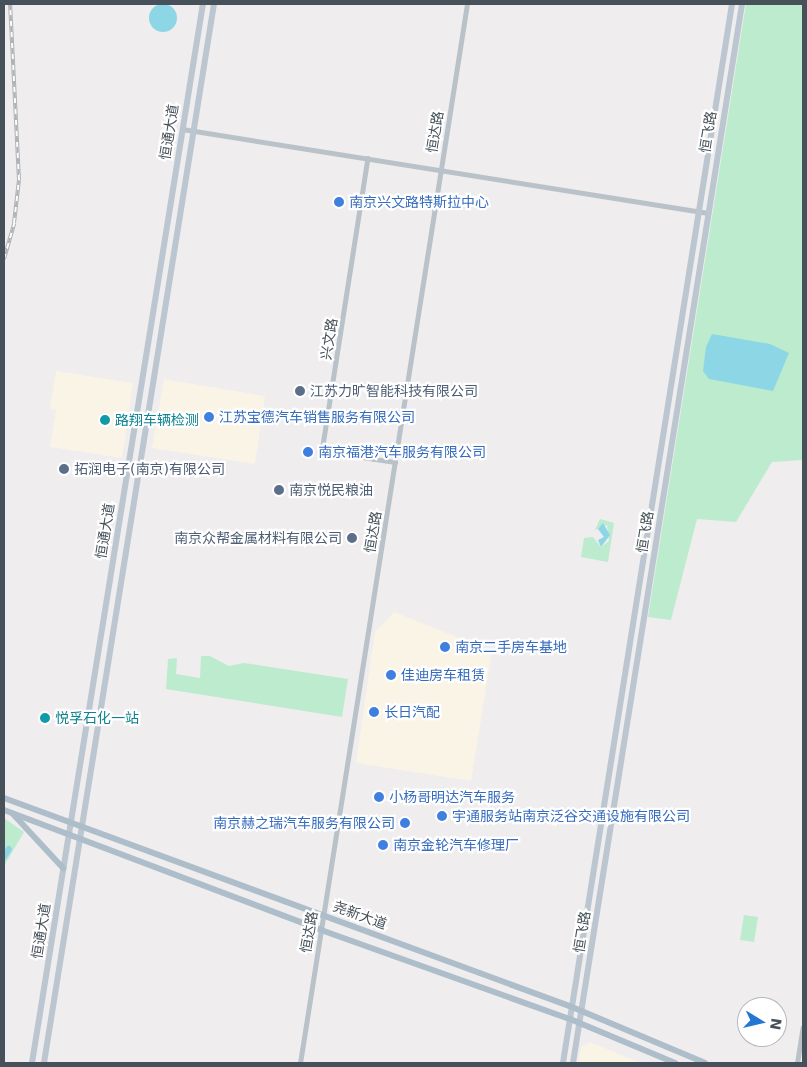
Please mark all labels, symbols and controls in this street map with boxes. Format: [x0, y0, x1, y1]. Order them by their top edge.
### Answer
street label: 恒通大道 [156, 103, 182, 161]
street label: 恒达路 [423, 110, 447, 154]
street label: 恒飞路 [696, 110, 720, 154]
place label: 南京兴文路特斯拉中心 [349, 194, 489, 210]
marker: 南京兴文路特斯拉中心 [333, 196, 345, 208]
street label: 兴文路 [317, 317, 341, 361]
place label: 江苏力旷智能科技有限公司 [310, 383, 478, 399]
marker: 江苏力旷智能科技有限公司 [294, 385, 306, 397]
place label: 江苏宝德汽车销售服务有限公司 [219, 409, 415, 425]
marker: 江苏宝德汽车销售服务有限公司 [203, 411, 215, 423]
place label: 路翔车辆检测 [115, 412, 199, 428]
marker: 路翔车辆检测 [99, 414, 111, 426]
place label: 南京福港汽车服务有限公司 [318, 444, 486, 460]
marker: 南京福港汽车服务有限公司 [302, 446, 314, 458]
place label: 拓润电子(南京)有限公司 [74, 461, 225, 477]
marker: 拓润电子(南京)有限公司 [58, 463, 70, 475]
place label: 南京悦民粮油 [289, 482, 373, 498]
marker: 南京悦民粮油 [273, 484, 285, 496]
street label: 恒通大道 [92, 502, 118, 560]
street label: 恒达路 [361, 510, 385, 554]
street label: 恒飞路 [633, 510, 657, 554]
place label: 南京众帮金属材料有限公司 [174, 530, 342, 546]
marker: 南京众帮金属材料有限公司 [346, 532, 358, 544]
place label: 南京二手房车基地 [455, 639, 567, 655]
marker: 南京二手房车基地 [439, 641, 451, 653]
place label: 佳迪房车租赁 [401, 667, 485, 683]
marker: 佳迪房车租赁 [385, 669, 397, 681]
place label: 长日汽配 [384, 704, 440, 720]
marker: 长日汽配 [368, 706, 380, 718]
place label: 悦孚石化一站 [55, 710, 139, 726]
marker: 悦孚石化一站 [39, 712, 51, 724]
place label: 小杨哥明达汽车服务 [389, 789, 515, 805]
marker: 小杨哥明达汽车服务 [373, 791, 385, 803]
place label: 宇通服务站南京泛谷交通设施有限公司 [452, 808, 690, 824]
marker: 宇通服务站南京泛谷交通设施有限公司 [436, 810, 448, 822]
place label: 南京赫之瑞汽车服务有限公司 [213, 815, 395, 831]
marker: 南京赫之瑞汽车服务有限公司 [399, 817, 411, 829]
place label: 南京金轮汽车修理厂 [393, 837, 519, 853]
marker: 南京金轮汽车修理厂 [377, 839, 389, 851]
street label: 尧新大道 [331, 898, 389, 932]
street label: 恒通大道 [28, 902, 54, 960]
street label: 恒达路 [297, 910, 321, 954]
street label: 恒飞路 [570, 910, 594, 954]
north arrow [737, 997, 787, 1047]
text: N [767, 1017, 785, 1031]

